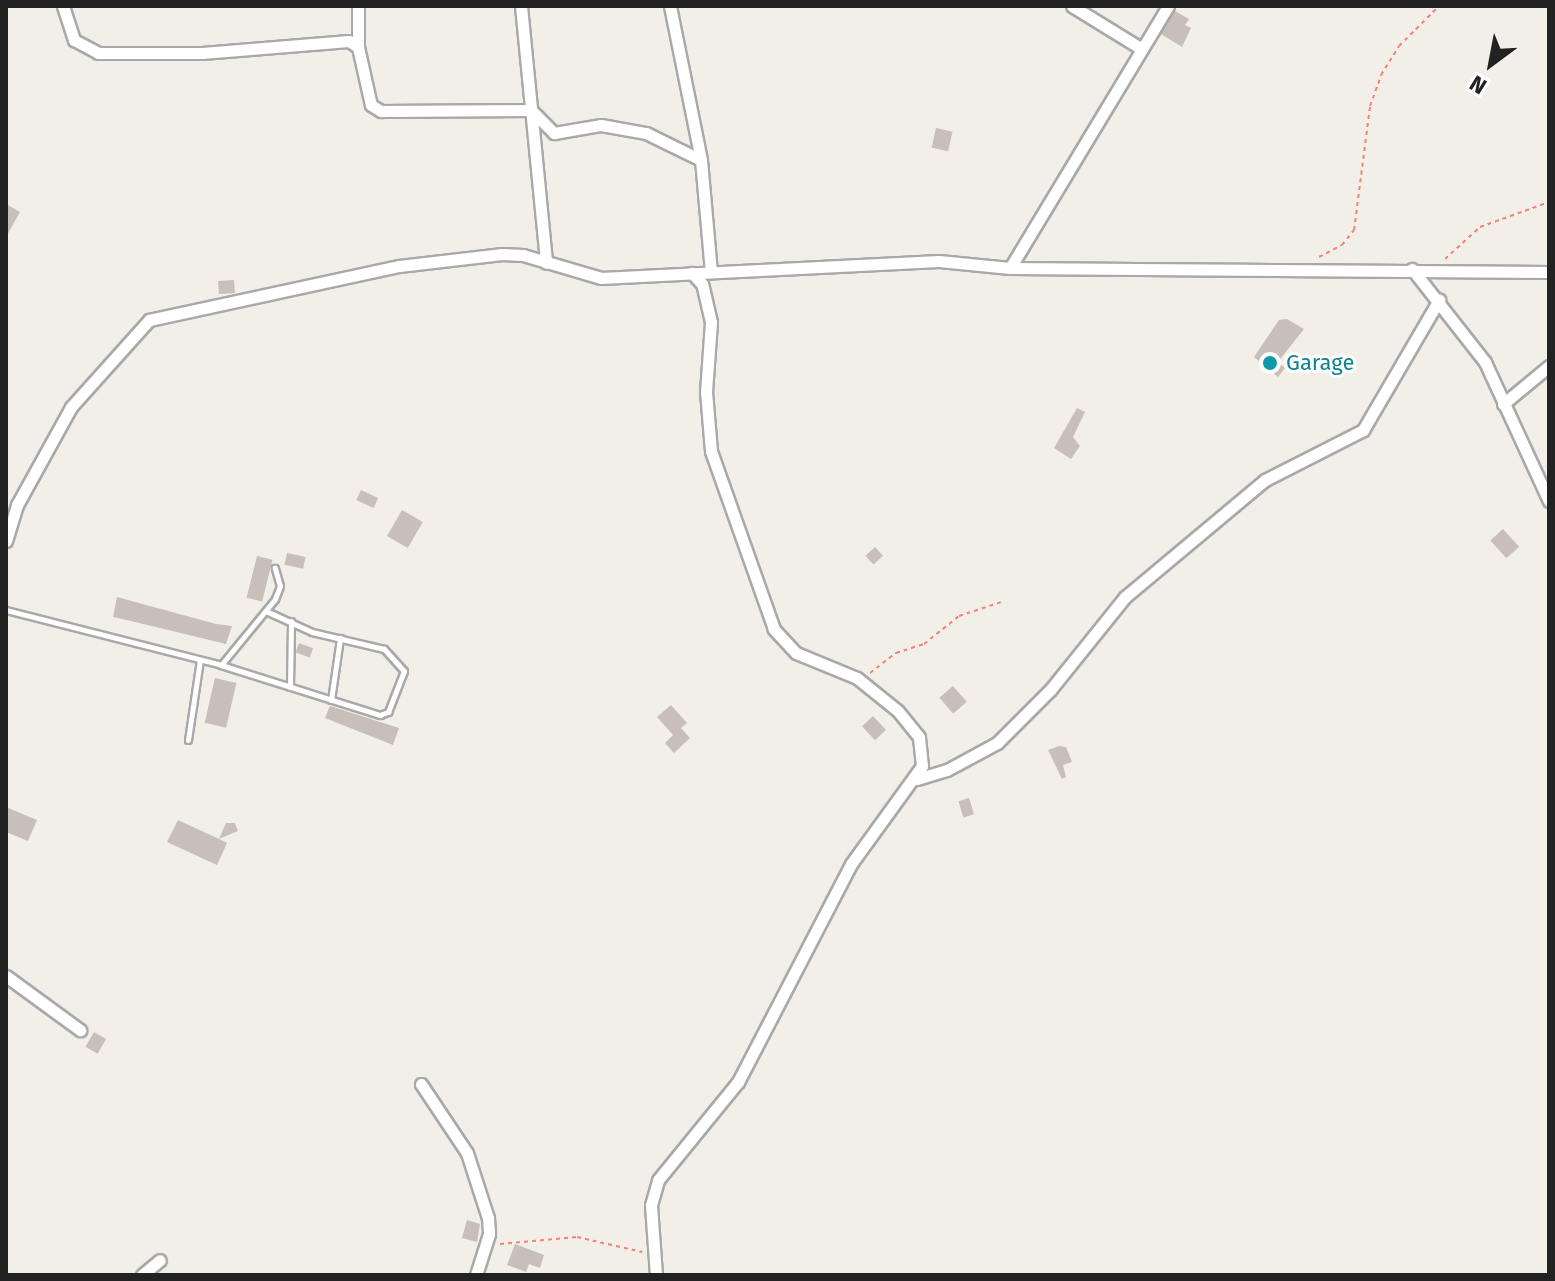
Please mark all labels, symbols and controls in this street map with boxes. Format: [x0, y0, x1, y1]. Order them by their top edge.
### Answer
north arrow [1451, 24, 1531, 104]
text: N [1465, 69, 1491, 100]
place label: Garage [1286, 350, 1354, 376]
marker: Garage [1261, 354, 1279, 372]

